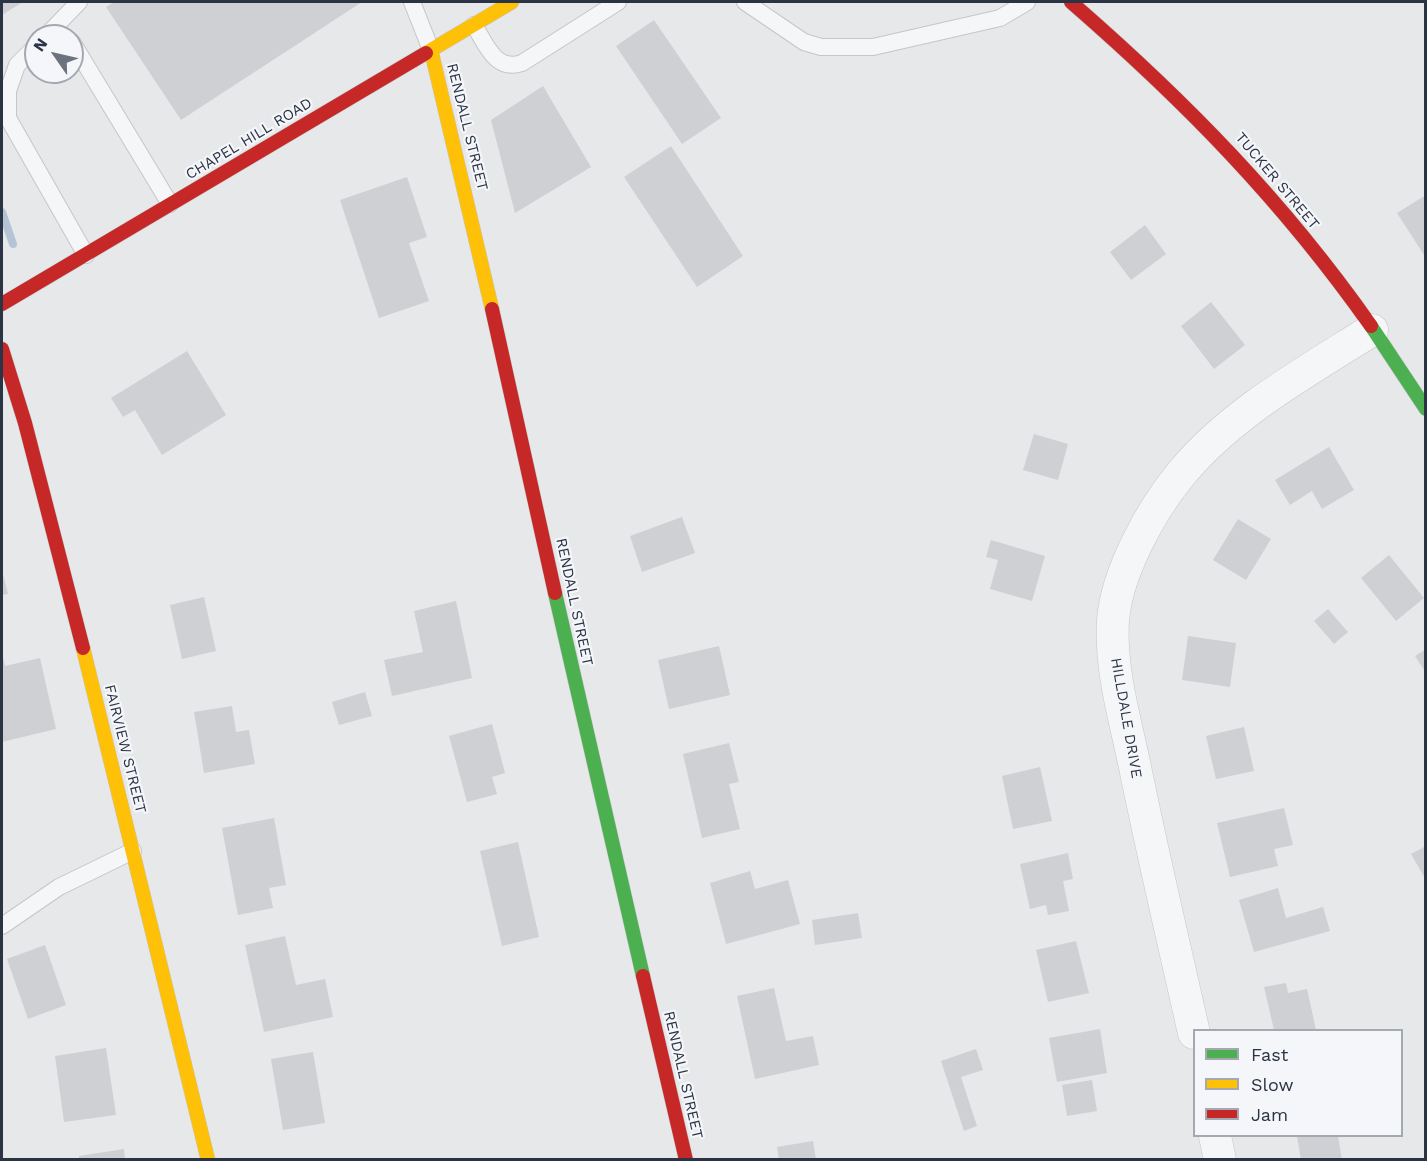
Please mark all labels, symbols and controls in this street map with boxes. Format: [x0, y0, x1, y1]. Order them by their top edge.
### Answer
north arrow [24, 24, 84, 84]
text: N [29, 35, 52, 55]
street label: RENDALL STREET [442, 62, 492, 192]
street label: CHAPEL HILL ROAD [183, 94, 315, 184]
street label: TUCKER STREET [1231, 129, 1323, 233]
street label: RENDALL STREET [552, 536, 596, 668]
street label: HILLDALE DRIVE [1107, 656, 1145, 780]
street label: FAIRVIEW STREET [100, 683, 150, 815]
street label: RENDALL STREET [660, 1009, 706, 1141]
legend [1193, 1029, 1403, 1137]
text: Fast [1251, 1044, 1288, 1065]
text: Slow [1251, 1074, 1294, 1095]
text: Jam [1251, 1104, 1288, 1125]

